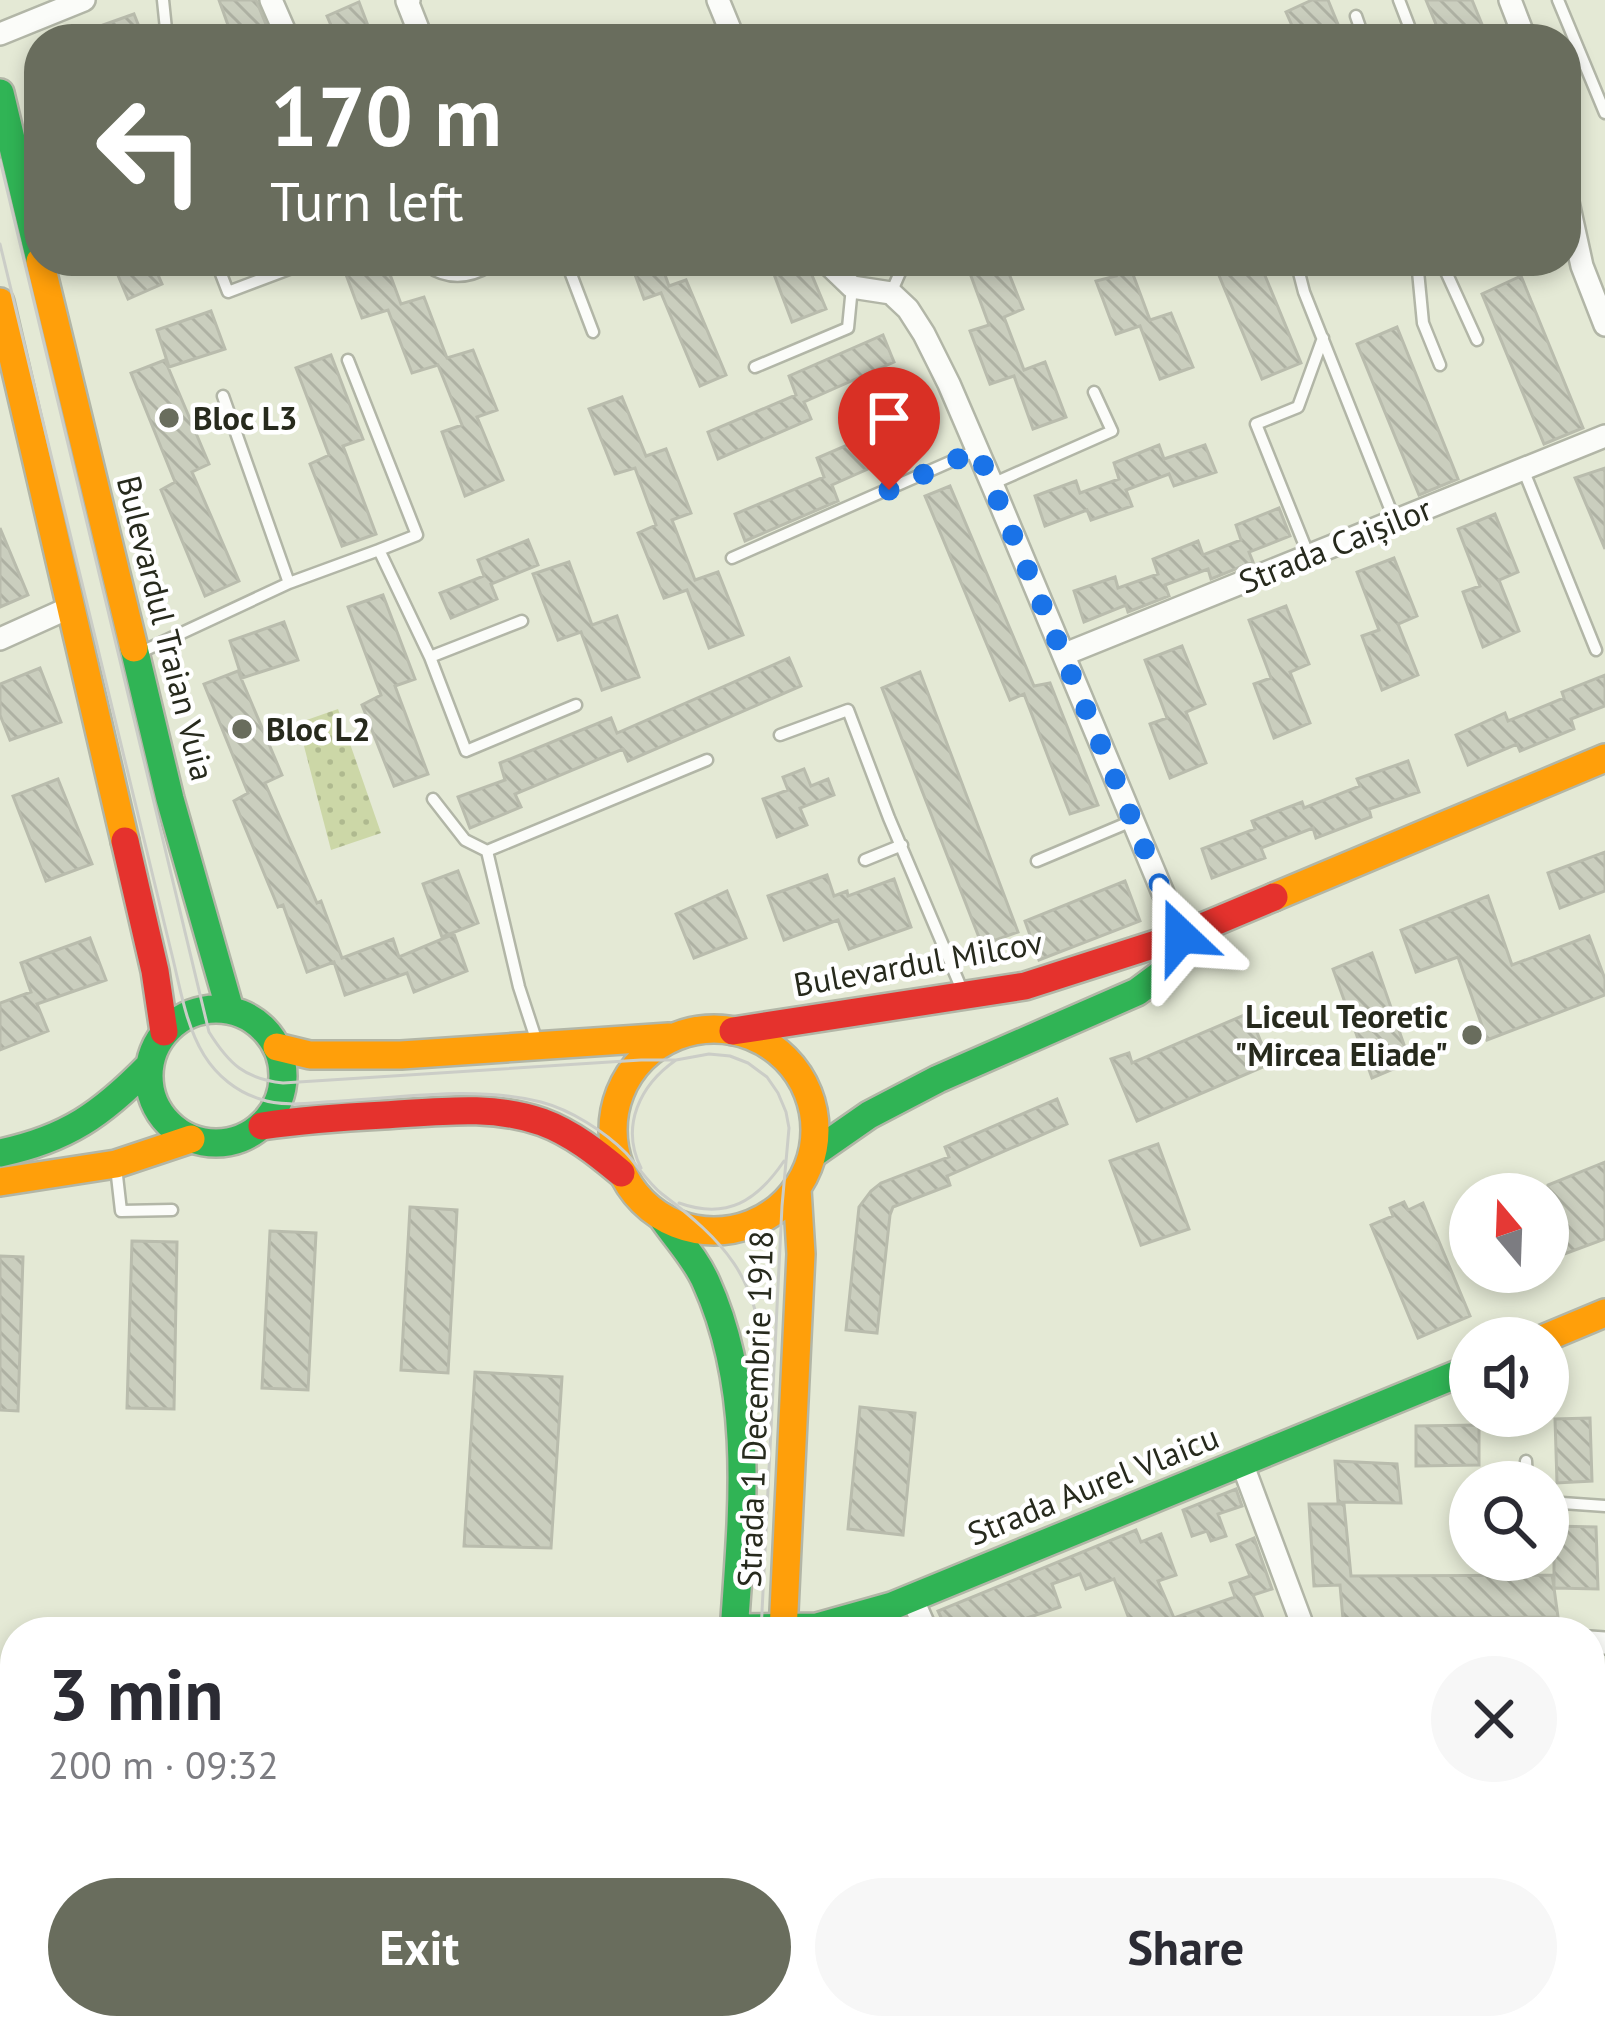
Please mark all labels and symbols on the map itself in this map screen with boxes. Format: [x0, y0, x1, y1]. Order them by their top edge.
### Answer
pin [838, 367, 940, 490]
place label: Bloc L3 [193, 396, 297, 439]
marker: Bloc L3 [156, 405, 182, 431]
street label: Bulevardul Traian Vuia [108, 471, 225, 785]
street label: Strada Caișilor [1232, 486, 1437, 603]
place label: Bloc L2 [266, 707, 370, 750]
marker: Bloc L2 [229, 716, 255, 742]
position arrow [1118, 873, 1244, 999]
street label: Bulevardul Milcov [790, 919, 1046, 1006]
place label: Liceul Teoretic "Mircea Eliade" [1234, 994, 1448, 1075]
marker: Liceul Teoretic "Mircea Eliade" [1459, 1022, 1485, 1048]
north arrow [1449, 1173, 1569, 1293]
street label: Strada 1 Decembrie 1918 [727, 1230, 782, 1588]
street label: Strada Aurel Vlaicu [961, 1415, 1225, 1554]

